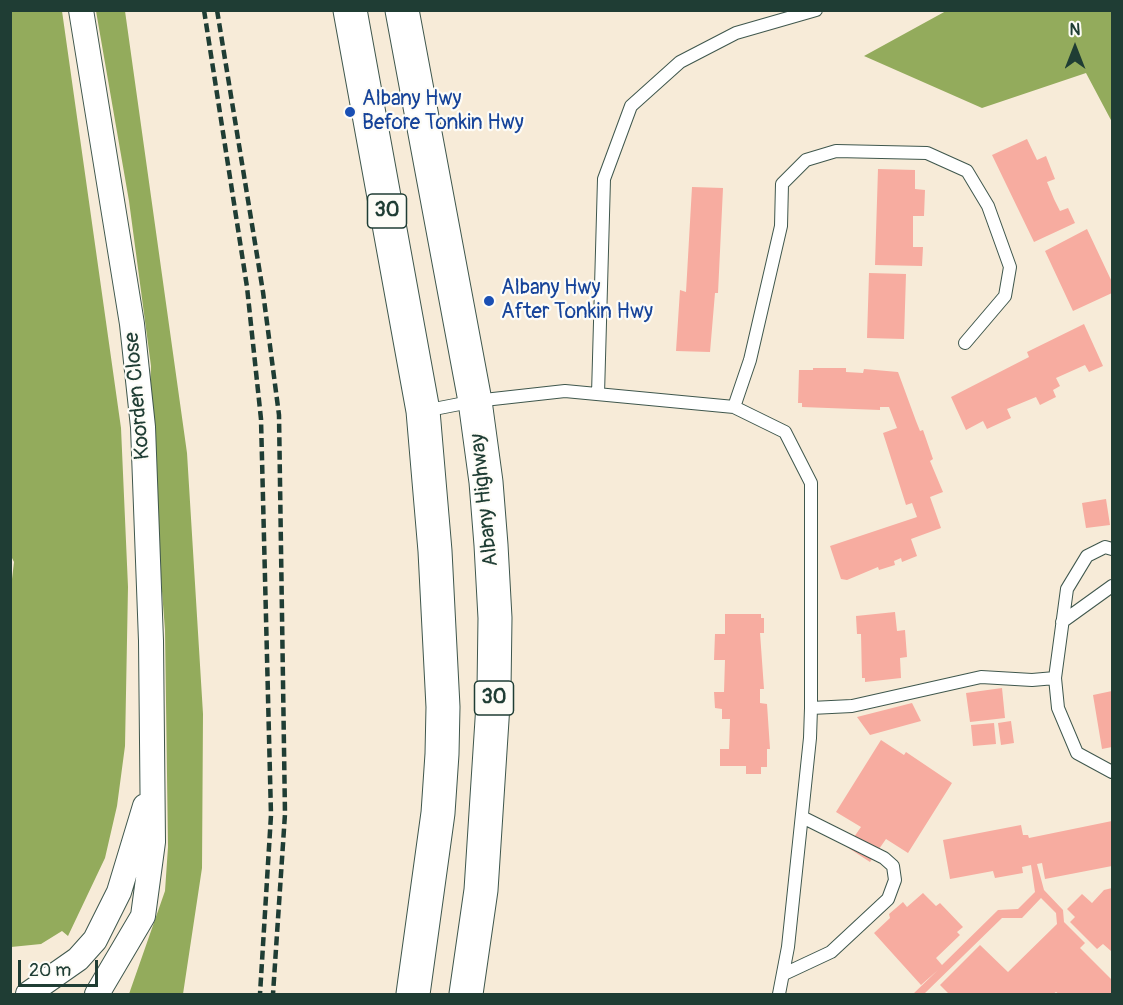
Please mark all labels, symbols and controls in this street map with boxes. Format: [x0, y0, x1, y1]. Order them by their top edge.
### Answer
north arrow [1045, 18, 1105, 78]
text: N [1070, 20, 1080, 40]
place label: Albany Hwy Before Tonkin Hwy [362, 87, 524, 137]
marker: Albany Hwy Before Tonkin Hwy [343, 105, 357, 119]
road number: 30 [368, 194, 406, 228]
place label: Albany Hwy After Tonkin Hwy [501, 276, 653, 326]
marker: Albany Hwy After Tonkin Hwy [482, 294, 496, 308]
street label: Koorden Close [120, 331, 156, 461]
street label: Albany Highway [465, 432, 505, 568]
road number: 30 [474, 681, 514, 715]
scale bar [21, 948, 100, 986]
text: 20 m [29, 959, 71, 982]

